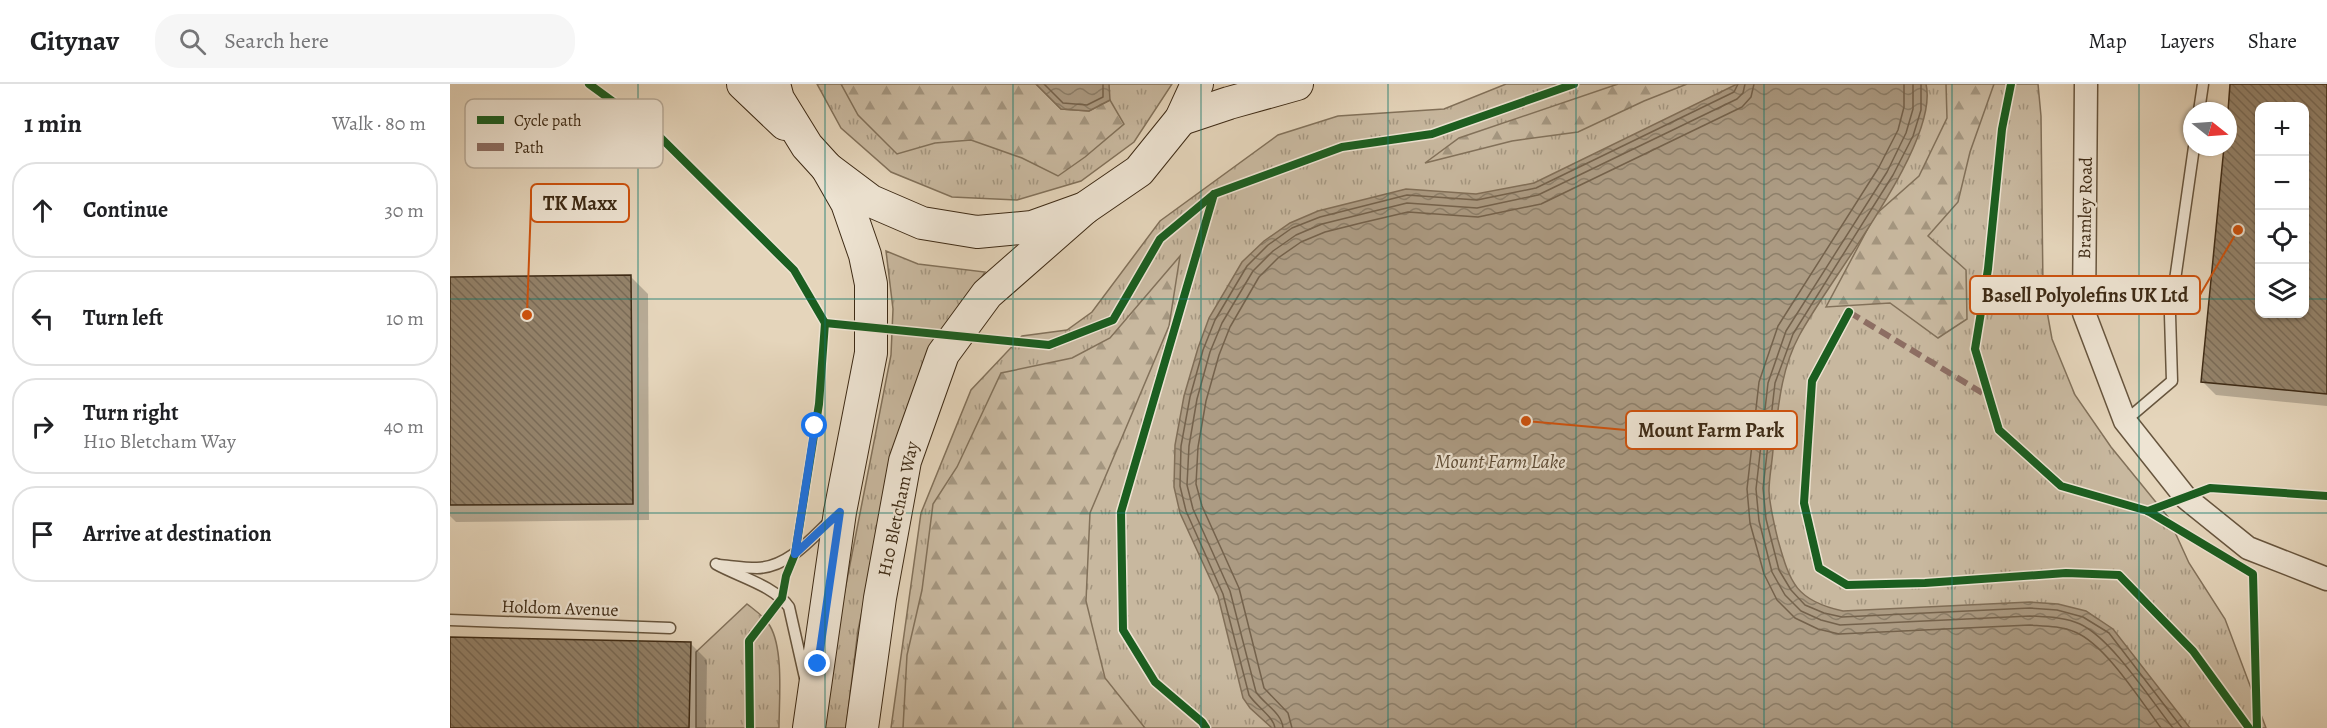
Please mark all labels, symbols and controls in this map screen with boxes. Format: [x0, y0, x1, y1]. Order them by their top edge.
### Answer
search box [155, 14, 575, 68]
text: Citynav [30, 22, 119, 60]
icon: search [176, 25, 209, 58]
text: Search here [224, 26, 329, 56]
text: Map [2088, 27, 2127, 55]
text: Layers [2160, 27, 2215, 55]
text: Share [2248, 27, 2297, 55]
legend [465, 99, 663, 168]
north arrow [2183, 102, 2237, 156]
map controls [2255, 102, 2309, 318]
button: + [2255, 102, 2309, 156]
text: 1 min [24, 106, 82, 141]
text: Walk · 80 m [332, 110, 426, 137]
text: Cycle path [514, 110, 582, 132]
text: Path [514, 137, 544, 159]
street label: Bramley Road [2072, 156, 2098, 259]
button: − [2255, 156, 2309, 210]
callout: TK Maxx [531, 184, 629, 222]
text: TK Maxx [543, 190, 617, 217]
icon: ahead [26, 194, 59, 227]
text: Continue [83, 195, 168, 225]
text: 30 m [384, 197, 424, 224]
button: locate [2255, 210, 2309, 264]
button: layers [2255, 264, 2309, 318]
callout: Basell Polyolefins UK Ltd [1970, 276, 2200, 314]
text: Basell Polyolefins UK Ltd [1982, 282, 2189, 309]
icon: left [26, 302, 59, 335]
text: Turn left [83, 303, 163, 333]
text: 10 m [386, 305, 424, 332]
text: Turn right [83, 398, 179, 428]
icon: right [26, 410, 59, 443]
callout: Mount Farm Park [1626, 411, 1797, 449]
route start [801, 412, 827, 438]
text: 40 m [384, 413, 424, 440]
text: Mount Farm Park [1638, 417, 1785, 444]
text: H10 Bletcham Way [83, 428, 236, 455]
street label: H10 Bletcham Way [872, 438, 924, 579]
water label: Mount Farm Lake [1435, 448, 1565, 475]
icon: arrive [26, 518, 59, 551]
text: Arrive at destination [83, 519, 272, 549]
street label: Holdom Avenue [501, 594, 619, 622]
route end [804, 650, 830, 676]

